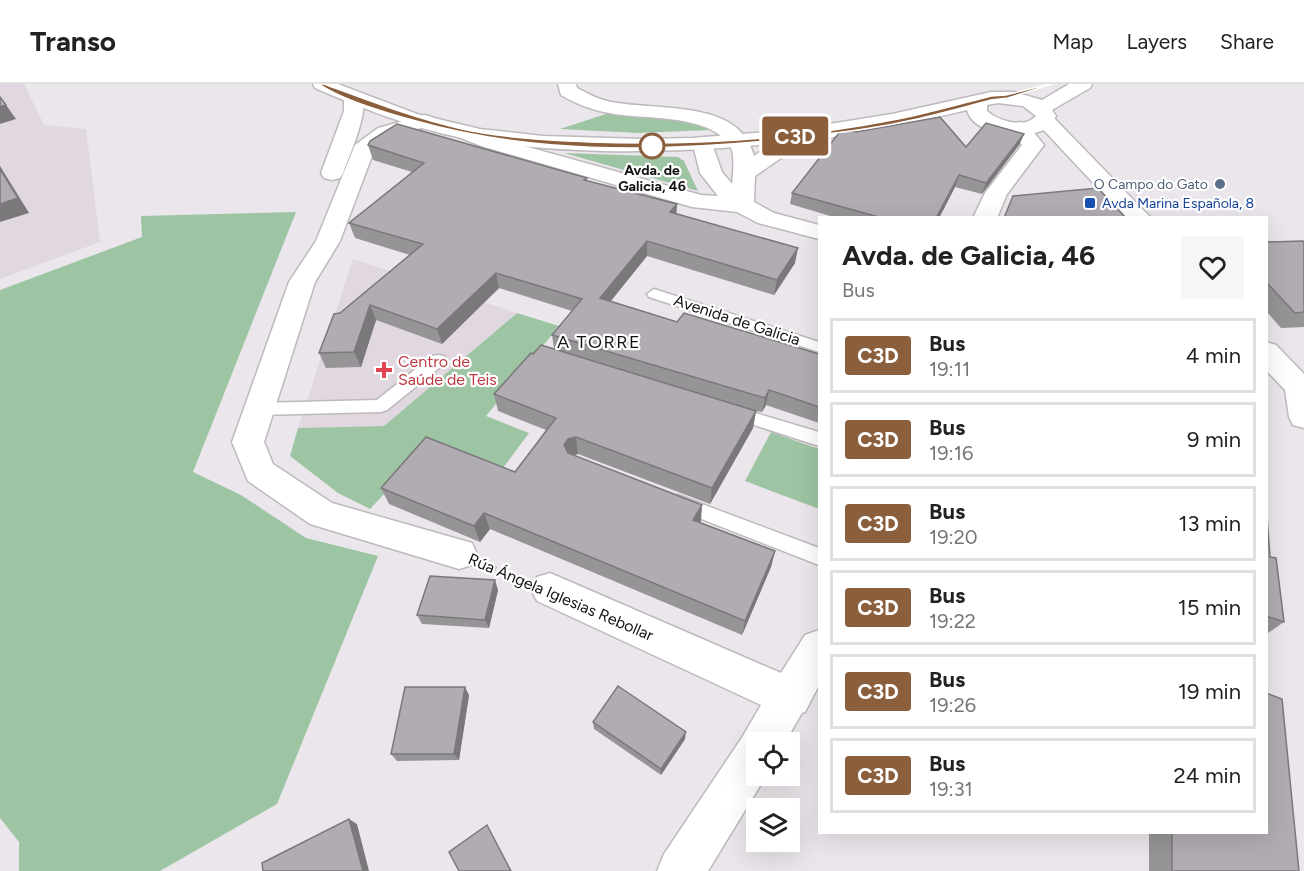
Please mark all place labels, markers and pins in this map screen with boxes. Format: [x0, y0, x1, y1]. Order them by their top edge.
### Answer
marker: Avda. de Galicia, 46 [639, 133, 665, 159]
place label: Avda. de Galicia, 46 [618, 162, 686, 195]
place label: O Campo do Gato [1094, 176, 1208, 193]
marker: O Campo do Gato [1213, 177, 1227, 191]
place label: Avda Marina Española, 8 [1102, 195, 1254, 212]
marker: Avda Marina Española, 8 [1083, 196, 1097, 210]
place label: Centro de Saúde de Teis [398, 352, 497, 389]
marker: Centro de Saúde de Teis [375, 361, 393, 379]

